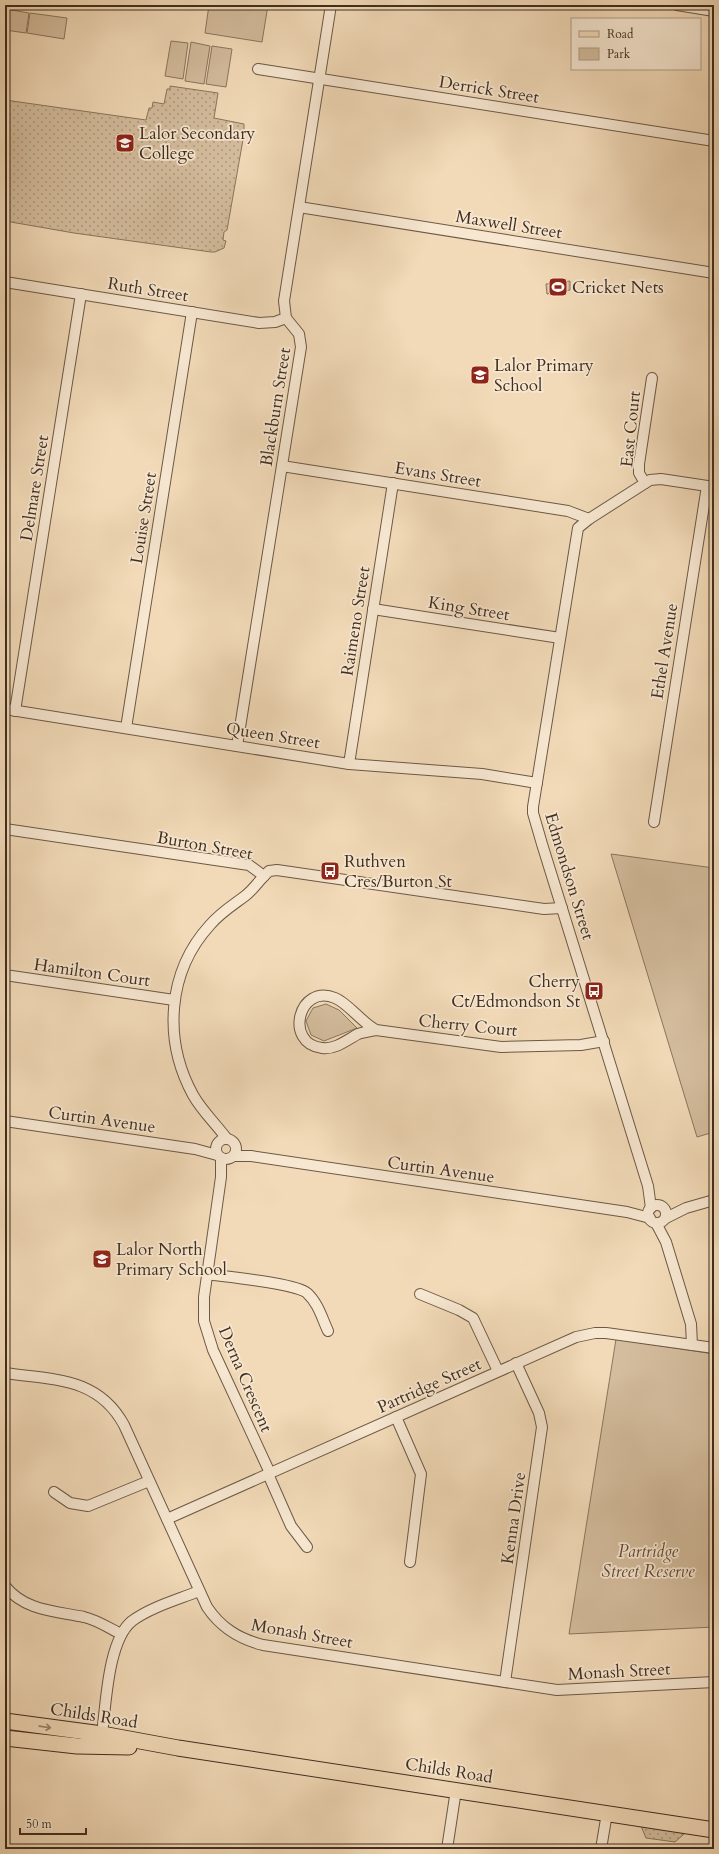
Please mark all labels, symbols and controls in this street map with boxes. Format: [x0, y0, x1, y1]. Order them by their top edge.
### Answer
legend [571, 18, 701, 70]
text: Road [607, 26, 634, 42]
text: Park [607, 46, 631, 62]
street label: Derrick Street [437, 70, 541, 109]
place label: Lalor Secondary College [139, 122, 255, 165]
school or university icon: Lalor Secondary College [114, 132, 136, 154]
street label: Maxwell Street [454, 205, 564, 244]
street label: Ruth Street [106, 272, 190, 307]
sports icon: Cricket Nets [547, 276, 569, 298]
place label: Cricket Nets [572, 276, 664, 299]
street label: Blackburn Street [255, 345, 296, 468]
place label: Lalor Primary School [494, 354, 594, 397]
school or university icon: Lalor Primary School [469, 364, 491, 386]
street label: East Court [615, 389, 646, 468]
street label: Delmare Street [15, 433, 54, 543]
street label: Evans Street [393, 456, 483, 493]
street label: Louise Street [125, 470, 162, 566]
street label: Raimeno Street [336, 564, 376, 677]
street label: King Street [427, 591, 512, 626]
street label: Ethel Avenue [646, 601, 683, 701]
street label: Queen Street [224, 717, 322, 754]
street label: Edmondson Street [539, 810, 600, 943]
street label: Burton Street [155, 826, 255, 865]
place label: Ruthven Cres/Burton St [344, 850, 453, 893]
bus stop icon: Ruthven Cres/Burton St [319, 860, 341, 882]
street label: Hamilton Court [32, 953, 152, 992]
place label: Cherry Ct/Edmondson St [451, 970, 581, 1013]
bus stop icon: Cherry Ct/Edmondson St [583, 980, 605, 1002]
street label: Cherry Court [417, 1009, 519, 1042]
street label: Curtin Avenue [47, 1101, 157, 1138]
street label: Curtin Avenue [386, 1151, 496, 1188]
place label: Lalor North Primary School [116, 1238, 227, 1281]
school or university icon: Lalor North Primary School [91, 1248, 113, 1270]
street label: Derna Crescent [213, 1323, 278, 1436]
street label: Partridge Street [373, 1352, 485, 1419]
street label: Kenna Drive [496, 1471, 531, 1566]
park label: Partridge Street Reserve [601, 1540, 695, 1583]
street label: Monash Street [249, 1613, 355, 1654]
street label: Monash Street [567, 1657, 672, 1686]
street label: Childs Road [49, 1697, 139, 1734]
one-way arrow [38, 1723, 51, 1731]
street label: Childs Road [404, 1752, 494, 1789]
scale bar [20, 1810, 86, 1836]
text: 50 m [26, 1816, 53, 1832]

